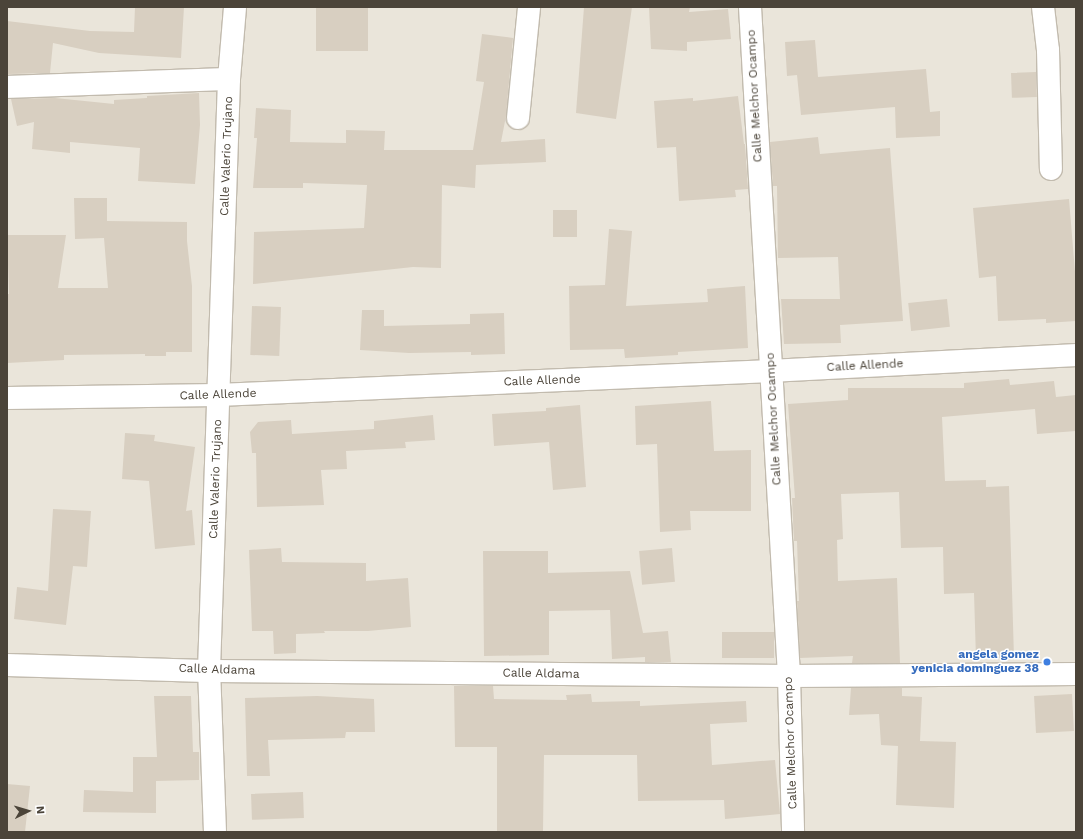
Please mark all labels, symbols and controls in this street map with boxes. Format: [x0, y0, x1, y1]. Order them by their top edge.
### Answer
street label: Calle Melchor Ocampo [744, 29, 766, 163]
street label: Calle Valerio Trujano [218, 96, 236, 216]
street label: Calle Melchor Ocampo [763, 352, 785, 486]
street label: Calle Allende [826, 357, 904, 375]
street label: Calle Allende [503, 372, 581, 390]
street label: Calle Allende [179, 386, 257, 404]
street label: Calle Valerio Trujano [207, 419, 225, 539]
place label: angela gomez yenicia dominguez 38 [912, 648, 1039, 676]
marker: angela gomez yenicia dominguez 38 [1042, 657, 1052, 667]
street label: Calle Aldama [178, 661, 256, 679]
street label: Calle Aldama [502, 666, 580, 682]
street label: Calle Melchor Ocampo [781, 676, 801, 810]
north arrow [8, 791, 48, 831]
text: N [34, 805, 47, 815]

